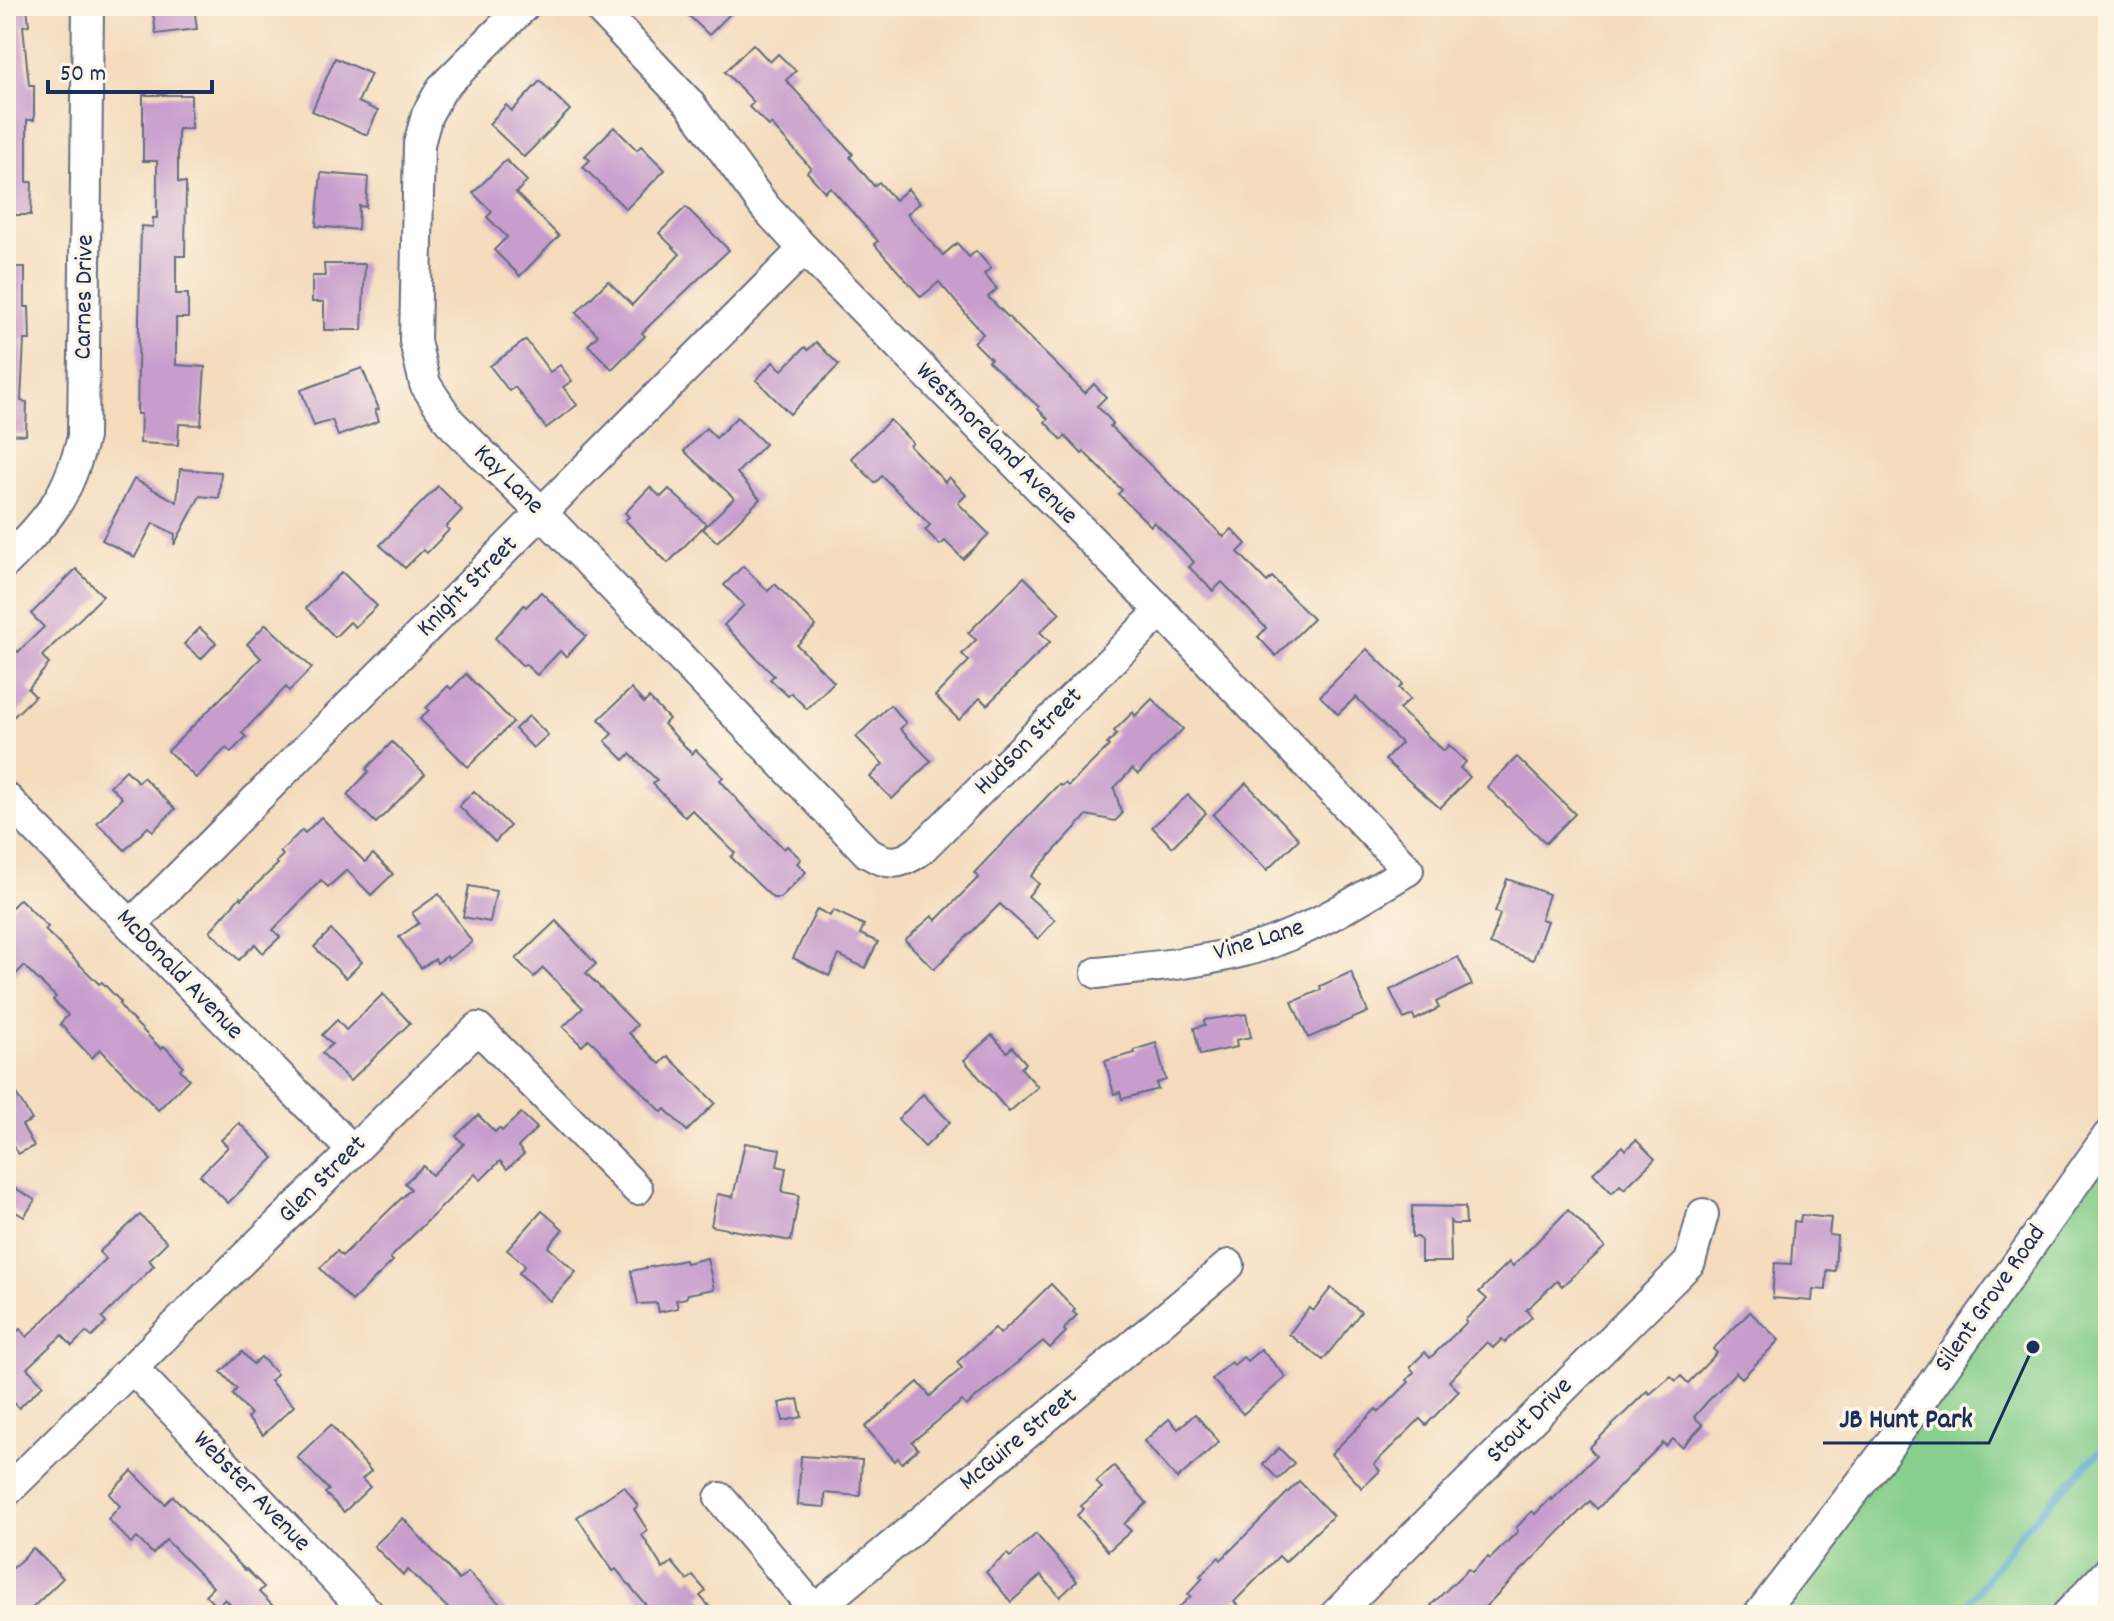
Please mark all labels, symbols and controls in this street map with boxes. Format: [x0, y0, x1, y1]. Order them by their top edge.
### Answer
scale bar [48, 44, 212, 94]
text: 50 m [60, 58, 106, 92]
street label: Carnes Drive [65, 234, 105, 360]
street label: Westmoreland Avenue [906, 354, 1086, 534]
street label: Kay Lane [464, 436, 552, 524]
street label: Knight Street [409, 527, 528, 646]
street label: Hudson Street [966, 679, 1092, 805]
street label: McDonald Avenue [107, 901, 251, 1049]
street label: Vine Lane [1209, 910, 1309, 972]
street label: Glen Street [270, 1127, 376, 1233]
street label: Silent Grove Road [1926, 1218, 2056, 1380]
street label: Stout Drive [1478, 1369, 1582, 1473]
street label: McGuire Street [952, 1379, 1087, 1501]
callout: JB Hunt Park [1823, 1391, 1989, 1443]
text: JB Hunt Park [1839, 1402, 1973, 1442]
street label: Webster Avenue [183, 1423, 319, 1561]

